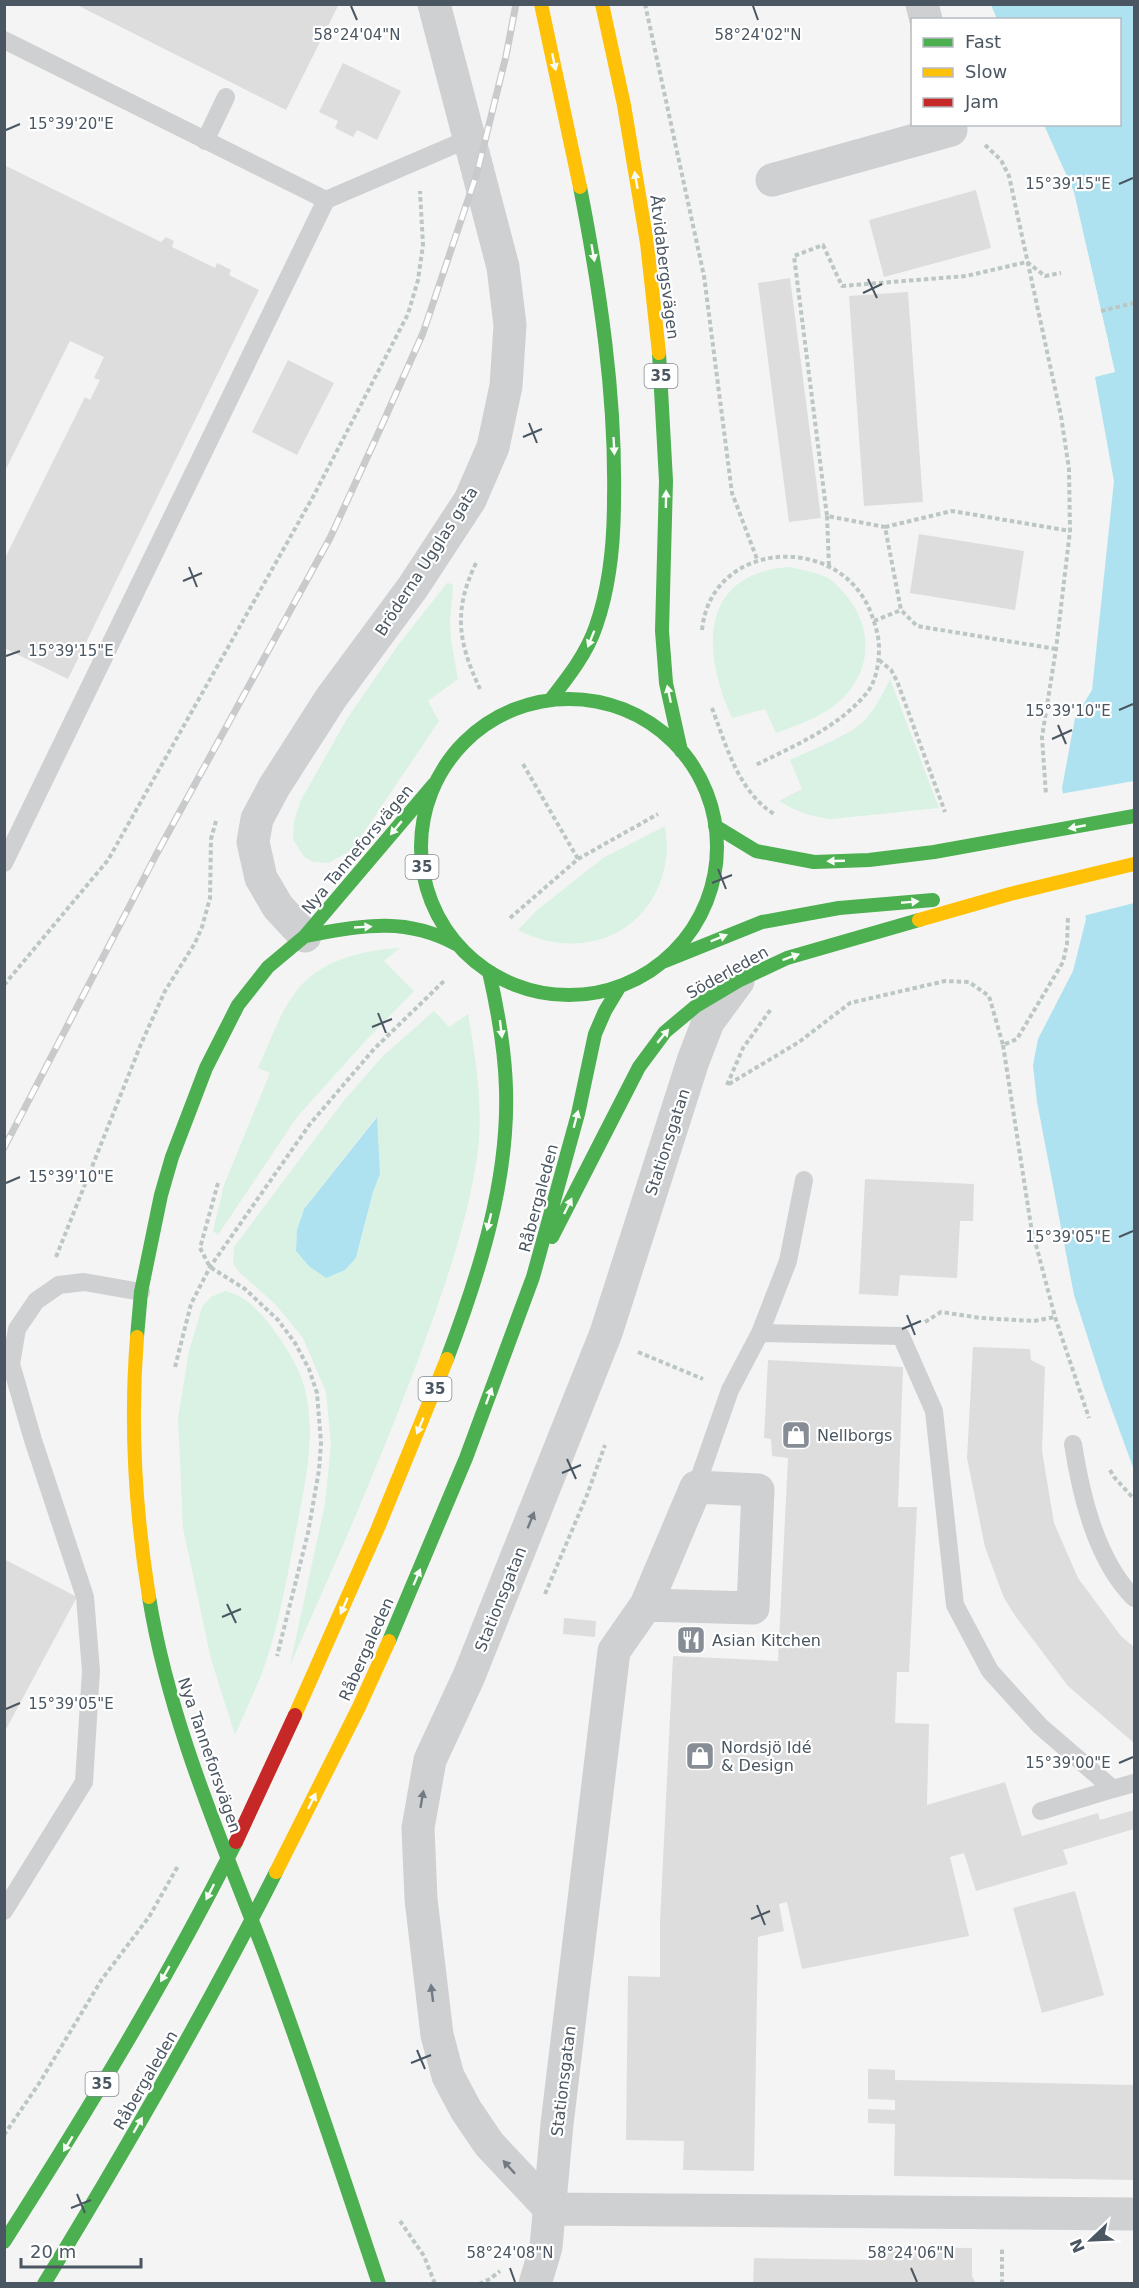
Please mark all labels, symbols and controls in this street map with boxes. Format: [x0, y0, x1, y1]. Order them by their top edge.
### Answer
legend [911, 18, 1121, 126]
text: 58°24'04"N [313, 26, 401, 44]
text: 58°24'02"N [714, 26, 802, 44]
text: Fast [965, 31, 1001, 52]
one-way arrow [550, 52, 559, 71]
text: Slow [965, 61, 1007, 82]
text: Jam [964, 91, 999, 112]
text: 15°39'20"E [28, 115, 114, 133]
one-way arrow [632, 170, 641, 189]
text: 15°39'15"E [1025, 175, 1111, 193]
street label: Åtvidabergsvägen [646, 194, 683, 340]
one-way arrow [588, 243, 597, 262]
road number: 35 [644, 364, 678, 388]
one-way arrow [609, 437, 619, 456]
street label: Bröderna Ugglas gata [371, 483, 482, 639]
one-way arrow [661, 490, 670, 509]
one-way arrow [586, 630, 596, 648]
text: 15°39'15"E [28, 642, 114, 660]
one-way arrow [664, 684, 673, 703]
text: 15°39'10"E [1025, 702, 1111, 720]
street label: Nya Tanneforsvägen [298, 781, 417, 918]
one-way arrow [390, 820, 403, 835]
one-way arrow [1067, 823, 1086, 832]
road number: 35 [406, 855, 438, 879]
one-way arrow [826, 856, 845, 866]
one-way arrow [900, 897, 919, 907]
one-way arrow [354, 923, 373, 932]
one-way arrow [710, 933, 728, 942]
street label: Söderleden [683, 942, 772, 1003]
one-way arrow [782, 952, 800, 961]
one-way arrow [496, 1019, 506, 1038]
one-way arrow [656, 1029, 669, 1044]
street label: Stationsgatan [641, 1086, 694, 1198]
one-way arrow [572, 1110, 582, 1128]
street label: Råbergaleden [515, 1142, 562, 1254]
text: 15°39'10"E [28, 1168, 114, 1186]
one-way arrow [564, 1197, 573, 1214]
one-way arrow [484, 1213, 494, 1231]
text: 15°39'05"E [1025, 1228, 1111, 1246]
road number: 35 [418, 1377, 452, 1401]
one-way arrow [485, 1387, 495, 1405]
one-way arrow [415, 1417, 424, 1435]
shop icon: Nellborgs [780, 1419, 812, 1451]
place label: Nellborgs [817, 1426, 892, 1445]
one-way arrow [527, 1511, 536, 1529]
street label: Stationsgatan [471, 1544, 530, 1654]
one-way arrow [412, 1567, 422, 1585]
street label: Råbergaleden [335, 1595, 398, 1704]
one-way arrow [339, 1597, 349, 1615]
restaurant icon: Asian Kitchen [675, 1624, 707, 1656]
place label: Asian Kitchen [712, 1631, 821, 1650]
street label: Nya Tanneforsvägen [174, 1675, 245, 1835]
text: 15°39'05"E [28, 1695, 114, 1713]
place label: Nordsjö Idé & Design [721, 1738, 812, 1775]
shop icon: Nordsjö Idé & Design [684, 1740, 716, 1772]
text: 15°39'00"E [1025, 1754, 1111, 1772]
one-way arrow [418, 1789, 427, 1808]
one-way arrow [307, 1792, 317, 1809]
one-way arrow [205, 1883, 214, 1900]
one-way arrow [159, 1966, 170, 1982]
one-way arrow [427, 1983, 437, 2002]
street label: Stationsgatan [547, 2025, 580, 2138]
street label: Råbergaleden [109, 2027, 181, 2133]
road number: 35 [86, 2072, 118, 2096]
one-way arrow [133, 2117, 144, 2133]
one-way arrow [63, 2135, 73, 2152]
one-way arrow [503, 2160, 516, 2175]
north arrow [1061, 2210, 1121, 2270]
scale bar [21, 2231, 141, 2269]
text: N [1066, 2236, 1089, 2256]
text: 20 m [30, 2241, 76, 2262]
text: 58°24'08"N [466, 2244, 554, 2262]
text: 58°24'06"N [867, 2244, 955, 2262]

